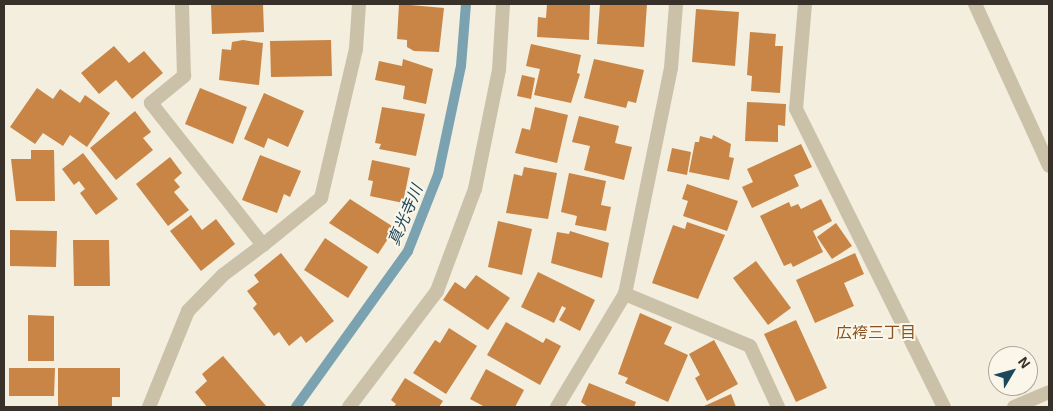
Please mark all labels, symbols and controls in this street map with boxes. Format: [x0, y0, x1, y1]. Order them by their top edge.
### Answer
water label: 真光寺川 [384, 182, 426, 248]
district label: 広袴三丁目 [836, 322, 916, 342]
north arrow [988, 346, 1038, 396]
text: N [1015, 353, 1034, 371]

